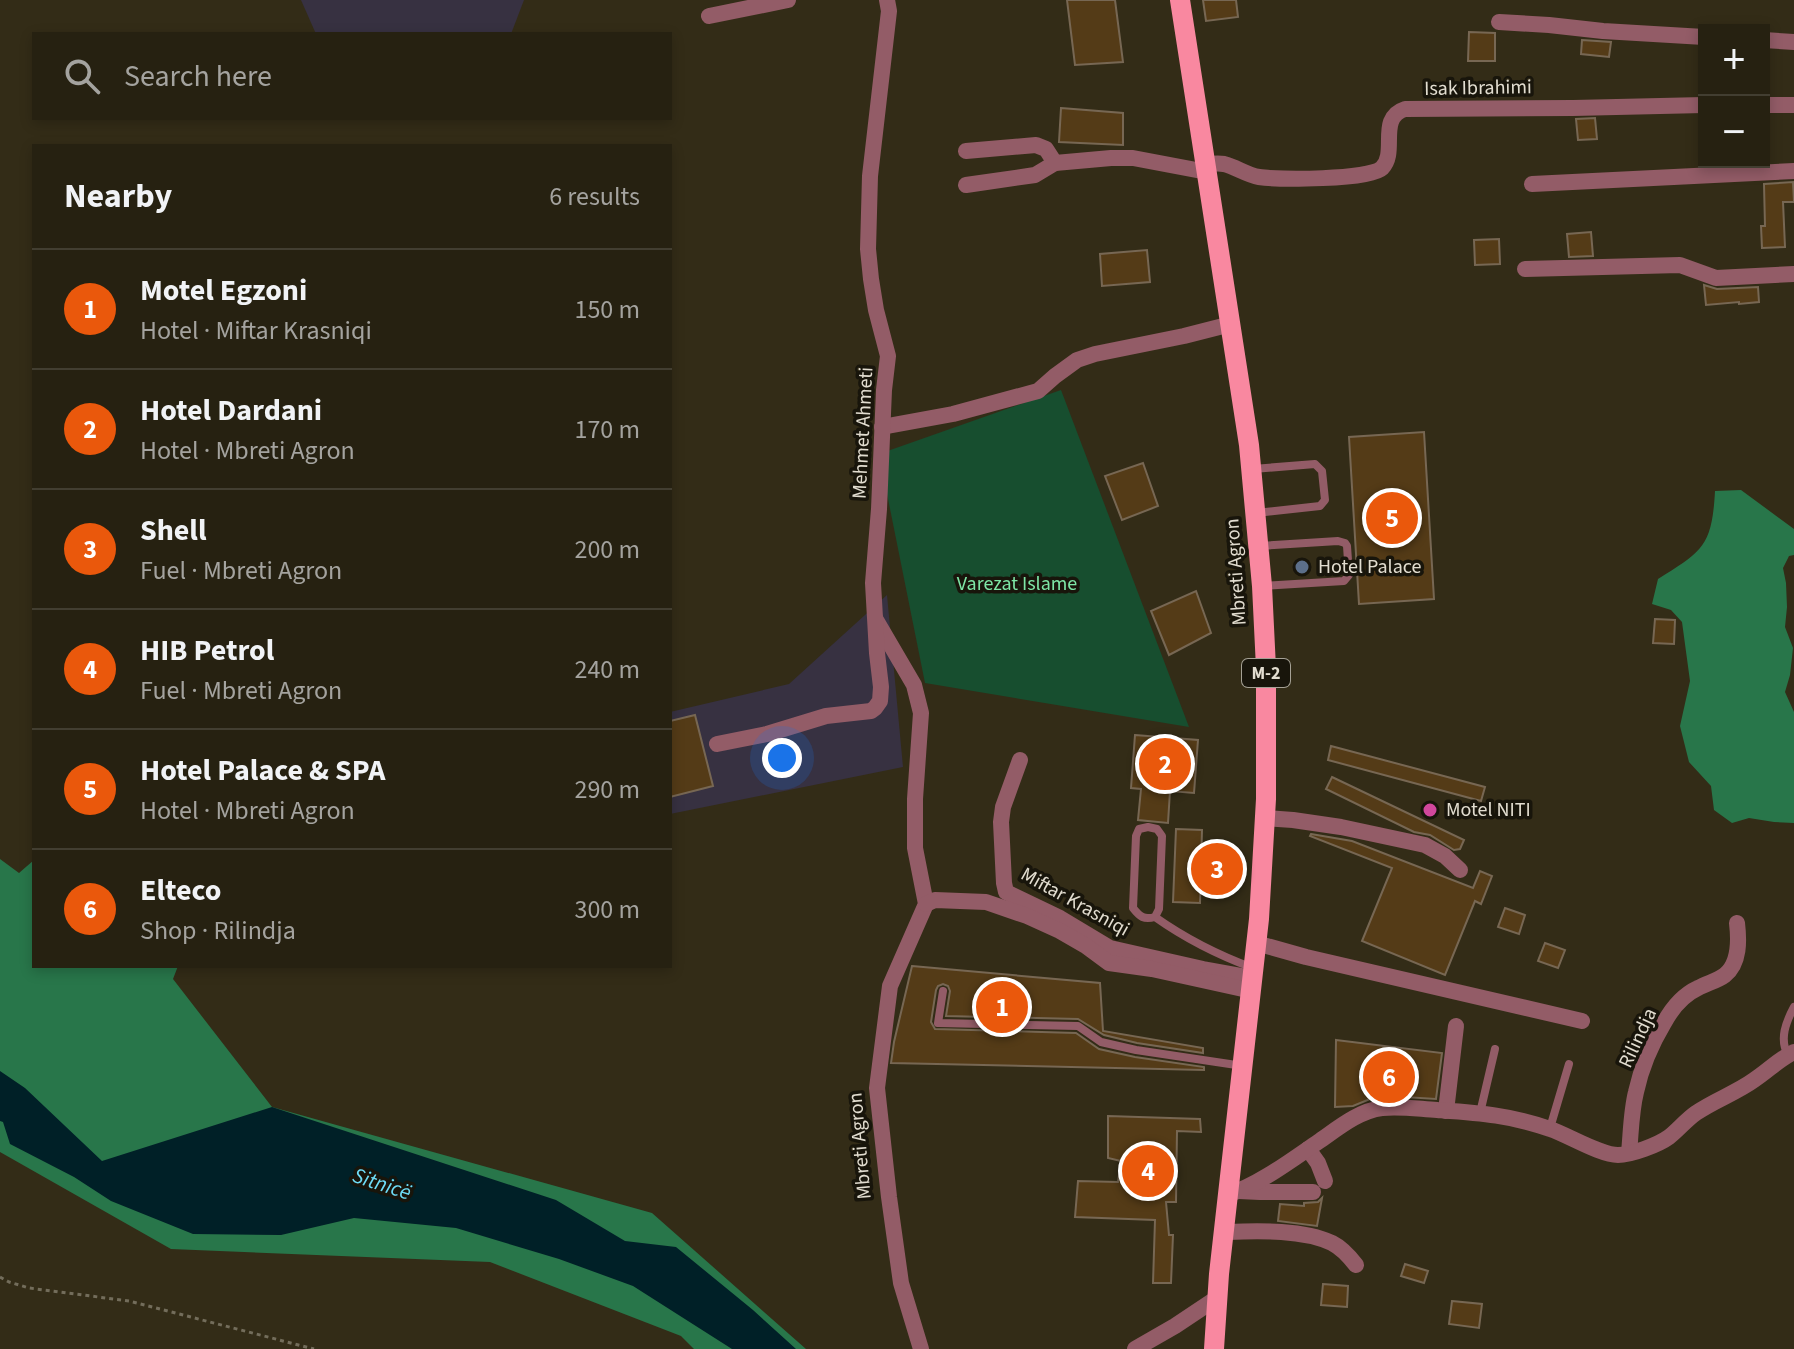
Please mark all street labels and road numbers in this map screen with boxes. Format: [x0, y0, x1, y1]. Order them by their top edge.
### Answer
street label: Isak Ibrahimi [1424, 73, 1532, 103]
street label: Mehmet Ahmeti [846, 366, 880, 500]
street label: Mbreti Agron [1218, 518, 1254, 626]
road number: M-2 [1242, 659, 1290, 687]
street label: Miftar Krasniqi [1016, 861, 1134, 943]
street label: Rilindja [1612, 1003, 1664, 1073]
street label: Mbreti Agron [841, 1091, 879, 1201]

